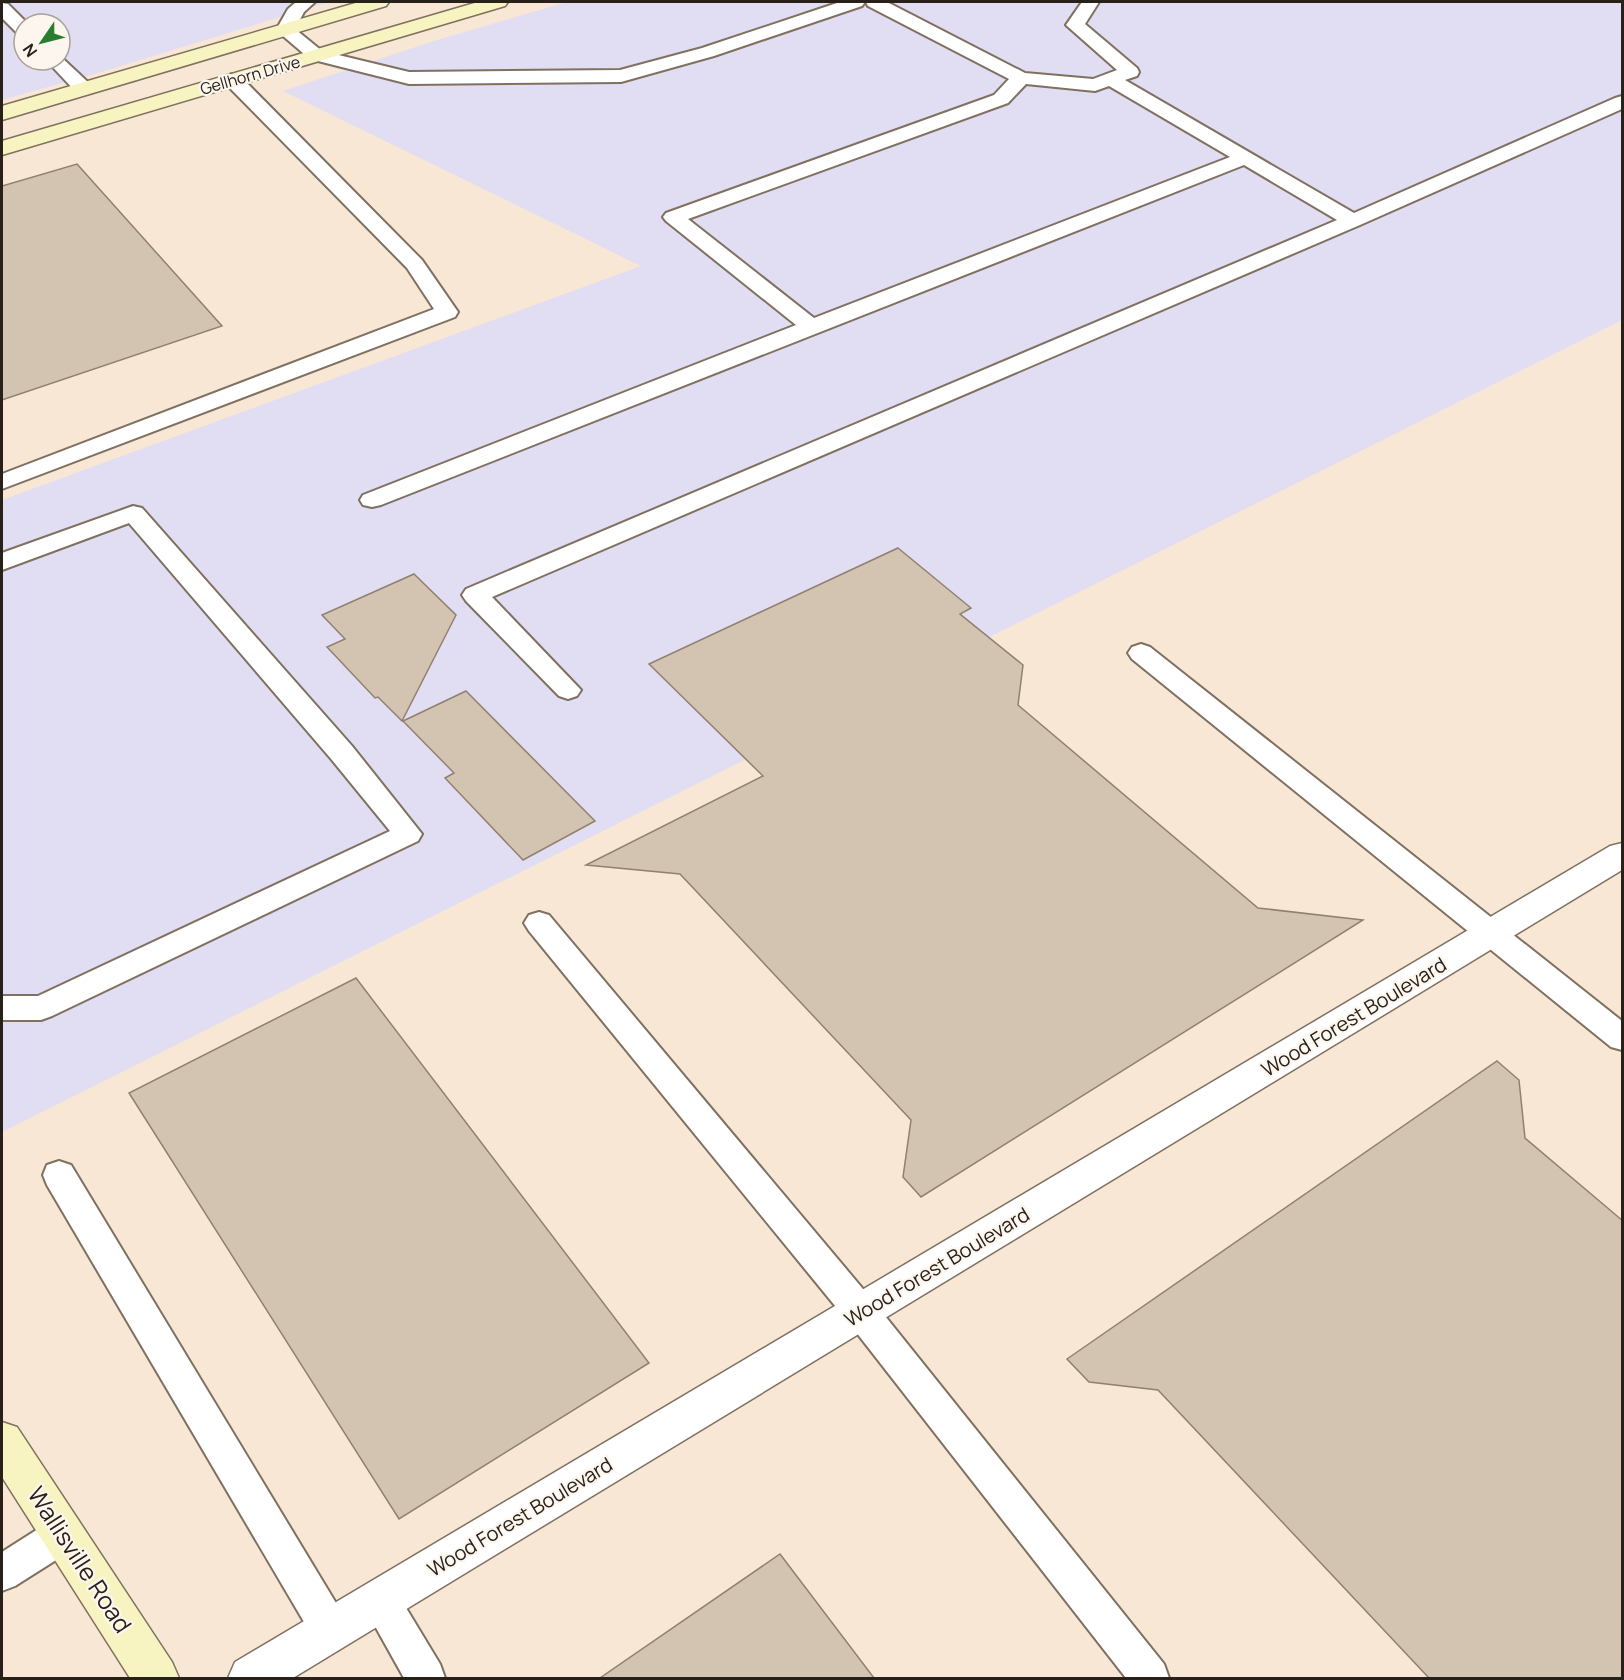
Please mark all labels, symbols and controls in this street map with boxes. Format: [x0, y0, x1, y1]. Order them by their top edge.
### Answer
north arrow [12, 12, 72, 72]
text: N [17, 40, 42, 62]
street label: Gellhorn Drive [197, 50, 303, 100]
street label: Wood Forest Boulevard [1256, 951, 1451, 1083]
street label: Wood Forest Boulevard [839, 1201, 1034, 1333]
street label: Wood Forest Boulevard [422, 1451, 617, 1583]
street label: Wallisville Road [21, 1480, 140, 1639]

